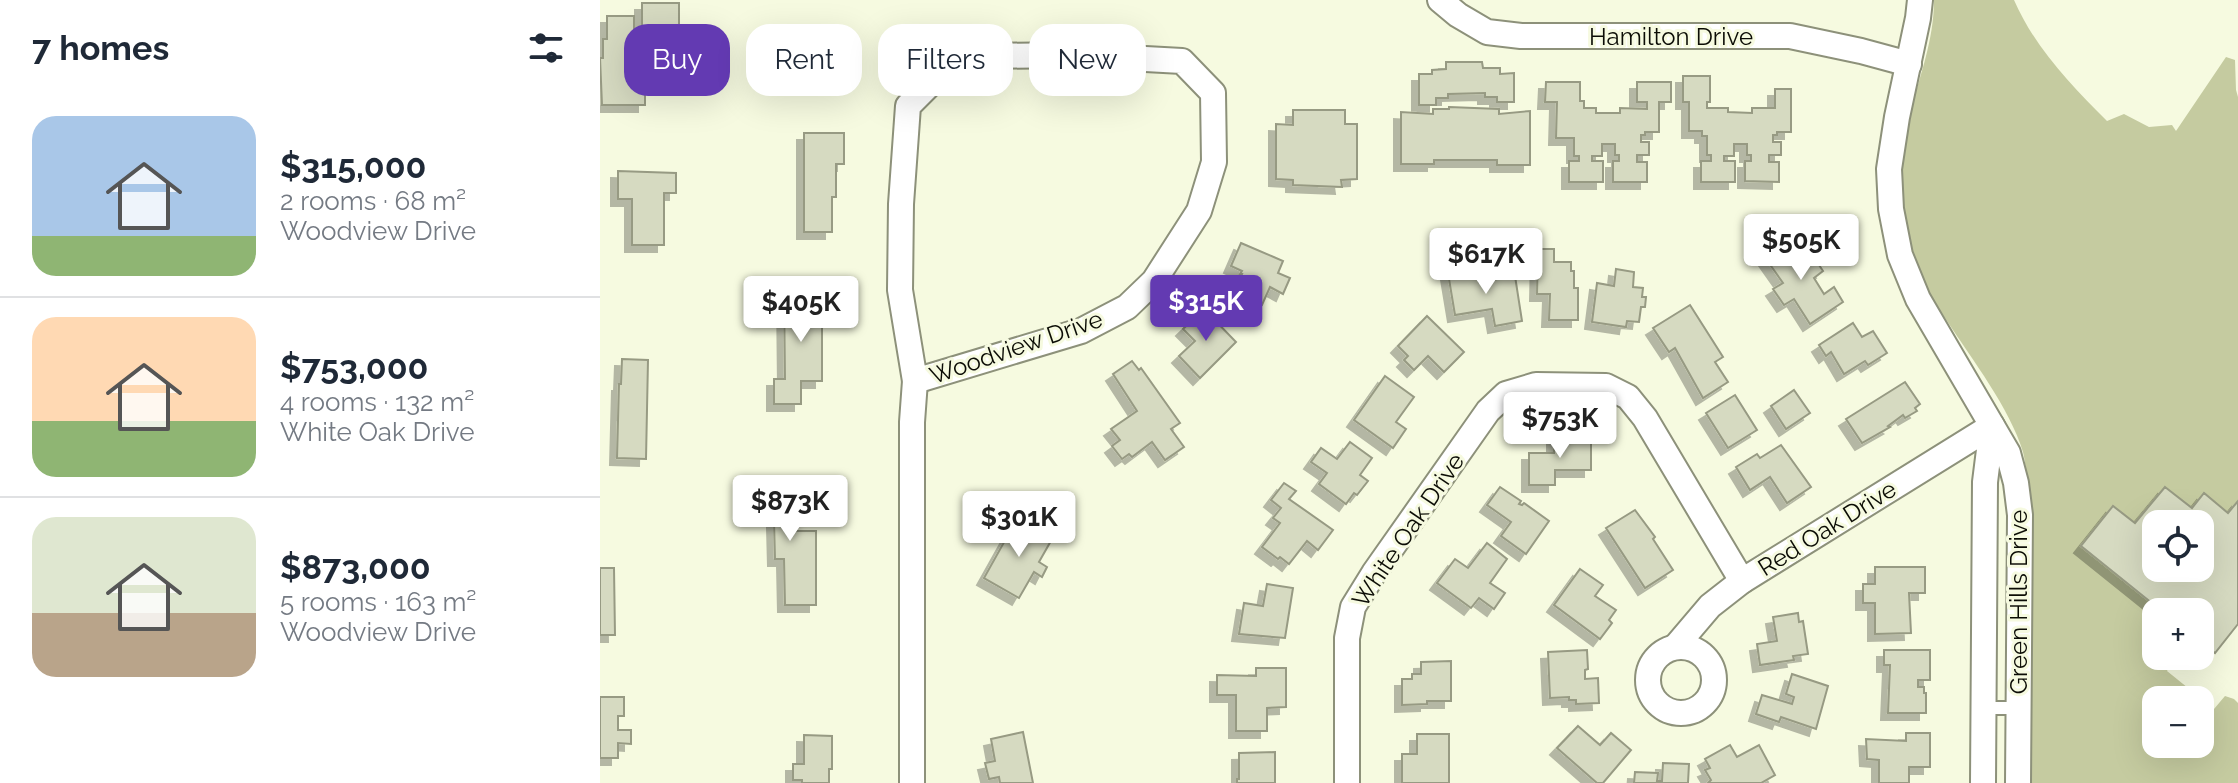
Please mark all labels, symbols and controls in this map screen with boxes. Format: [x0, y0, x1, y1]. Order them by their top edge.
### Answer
street label: Hamilton Drive [1589, 22, 1753, 51]
chip: Buy [624, 24, 730, 96]
chip: Rent [746, 24, 862, 96]
chip: Filters [878, 24, 1013, 96]
chip: New [1029, 24, 1146, 96]
icon: filters [524, 26, 568, 70]
text: 7 homes [32, 28, 169, 68]
text: $315,000 [280, 146, 427, 186]
icon: home [96, 148, 192, 244]
text: 2 rooms · 68 m² [280, 186, 466, 216]
pin: $505K [1745, 214, 1857, 282]
text: Woodview Drive [280, 216, 476, 246]
text: $505K [1762, 225, 1840, 255]
pin: $617K [1430, 228, 1542, 296]
text: $617K [1447, 239, 1525, 269]
pin: $315K [1150, 275, 1262, 343]
pin: $405K [745, 276, 857, 344]
text: $315K [1168, 286, 1244, 316]
text: $405K [761, 287, 841, 317]
street label: Woodview Drive [926, 304, 1106, 390]
text: $753,000 [280, 347, 429, 387]
icon: home [96, 349, 192, 445]
text: 4 rooms · 132 m² [280, 387, 474, 417]
pin: $753K [1504, 392, 1616, 460]
text: $753K [1521, 403, 1599, 433]
text: White Oak Drive [280, 417, 474, 447]
street label: White Oak Drive [1346, 447, 1470, 613]
street label: Red Oak Drive [1753, 474, 1901, 582]
pin: $873K [734, 475, 846, 543]
text: $873K [751, 486, 829, 516]
pin: $301K [963, 491, 1075, 559]
text: $301K [980, 502, 1058, 532]
street label: Green Hills Drive [2004, 510, 2033, 694]
map controls [2142, 510, 2214, 758]
button: locate [2142, 510, 2214, 582]
text: $873,000 [280, 547, 431, 587]
icon: home [96, 549, 192, 645]
text: 5 rooms · 163 m² [280, 587, 476, 617]
button: + [2142, 598, 2214, 670]
text: Woodview Drive [280, 617, 476, 647]
button: − [2142, 686, 2214, 758]

